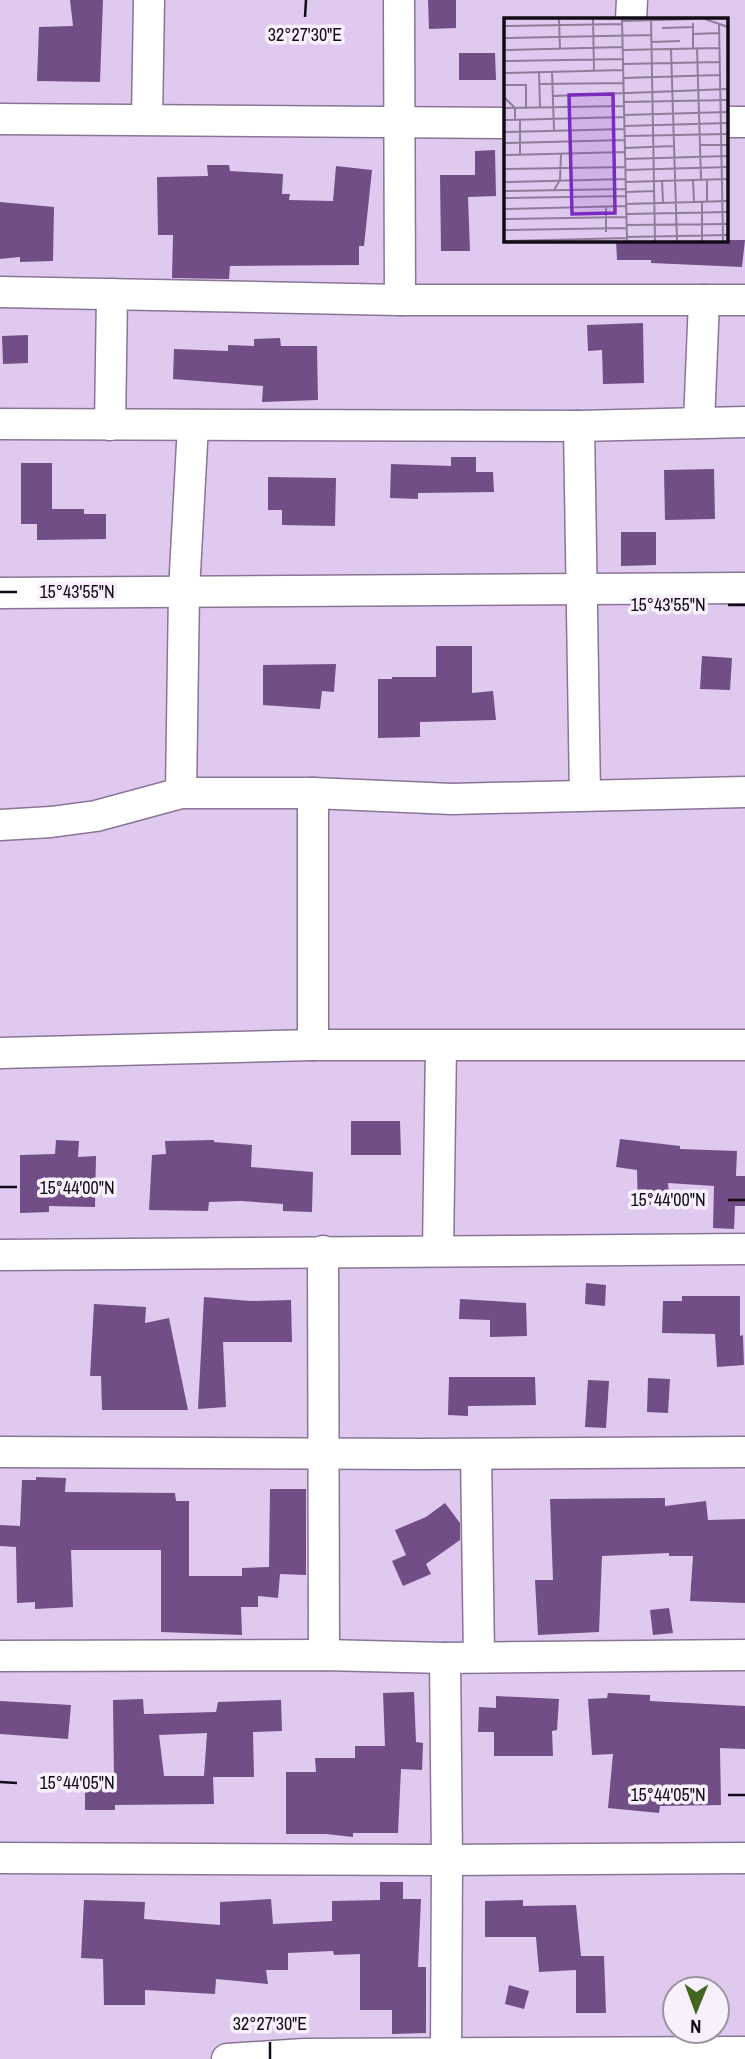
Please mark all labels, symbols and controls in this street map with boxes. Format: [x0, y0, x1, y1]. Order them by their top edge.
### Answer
inset map [504, 18, 728, 242]
text: 32°27'30"E [268, 22, 342, 47]
text: 15°43'55"N [39, 579, 115, 604]
text: 15°43'55"N [630, 592, 706, 617]
text: 15°44'00"N [39, 1175, 115, 1200]
text: 15°44'00"N [630, 1187, 706, 1212]
text: 15°44'05"N [39, 1770, 115, 1795]
text: 15°44'05"N [630, 1782, 706, 1807]
north arrow [661, 1975, 731, 2045]
text: 32°27'30"E [233, 2011, 307, 2036]
text: N [690, 2014, 702, 2040]

